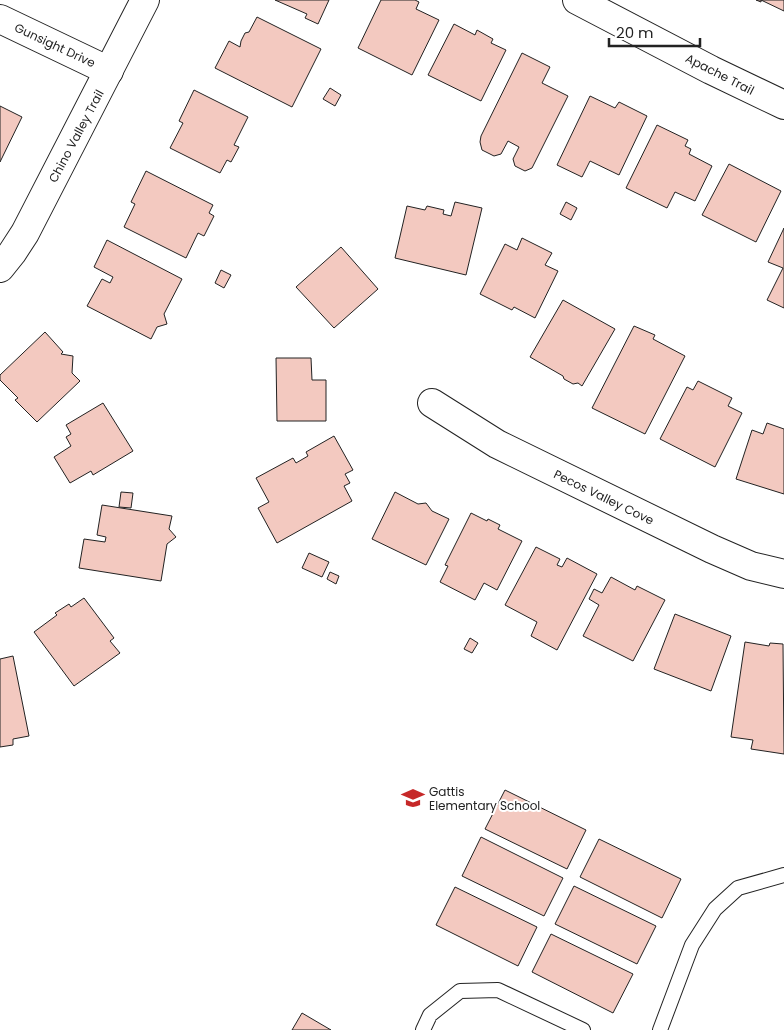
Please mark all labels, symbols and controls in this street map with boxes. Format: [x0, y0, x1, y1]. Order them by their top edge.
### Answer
scale bar [609, 15, 700, 47]
street label: Gunsight Drive [12, 19, 98, 71]
text: 20 m [616, 22, 654, 43]
street label: Apache Trail [683, 49, 757, 99]
street label: Chino Valley Trail [44, 87, 108, 185]
street label: Pecos Valley Cove [551, 465, 657, 529]
place label: Gattis Elementary School [429, 783, 540, 814]
school or university icon: Gattis Elementary School [400, 785, 426, 811]

